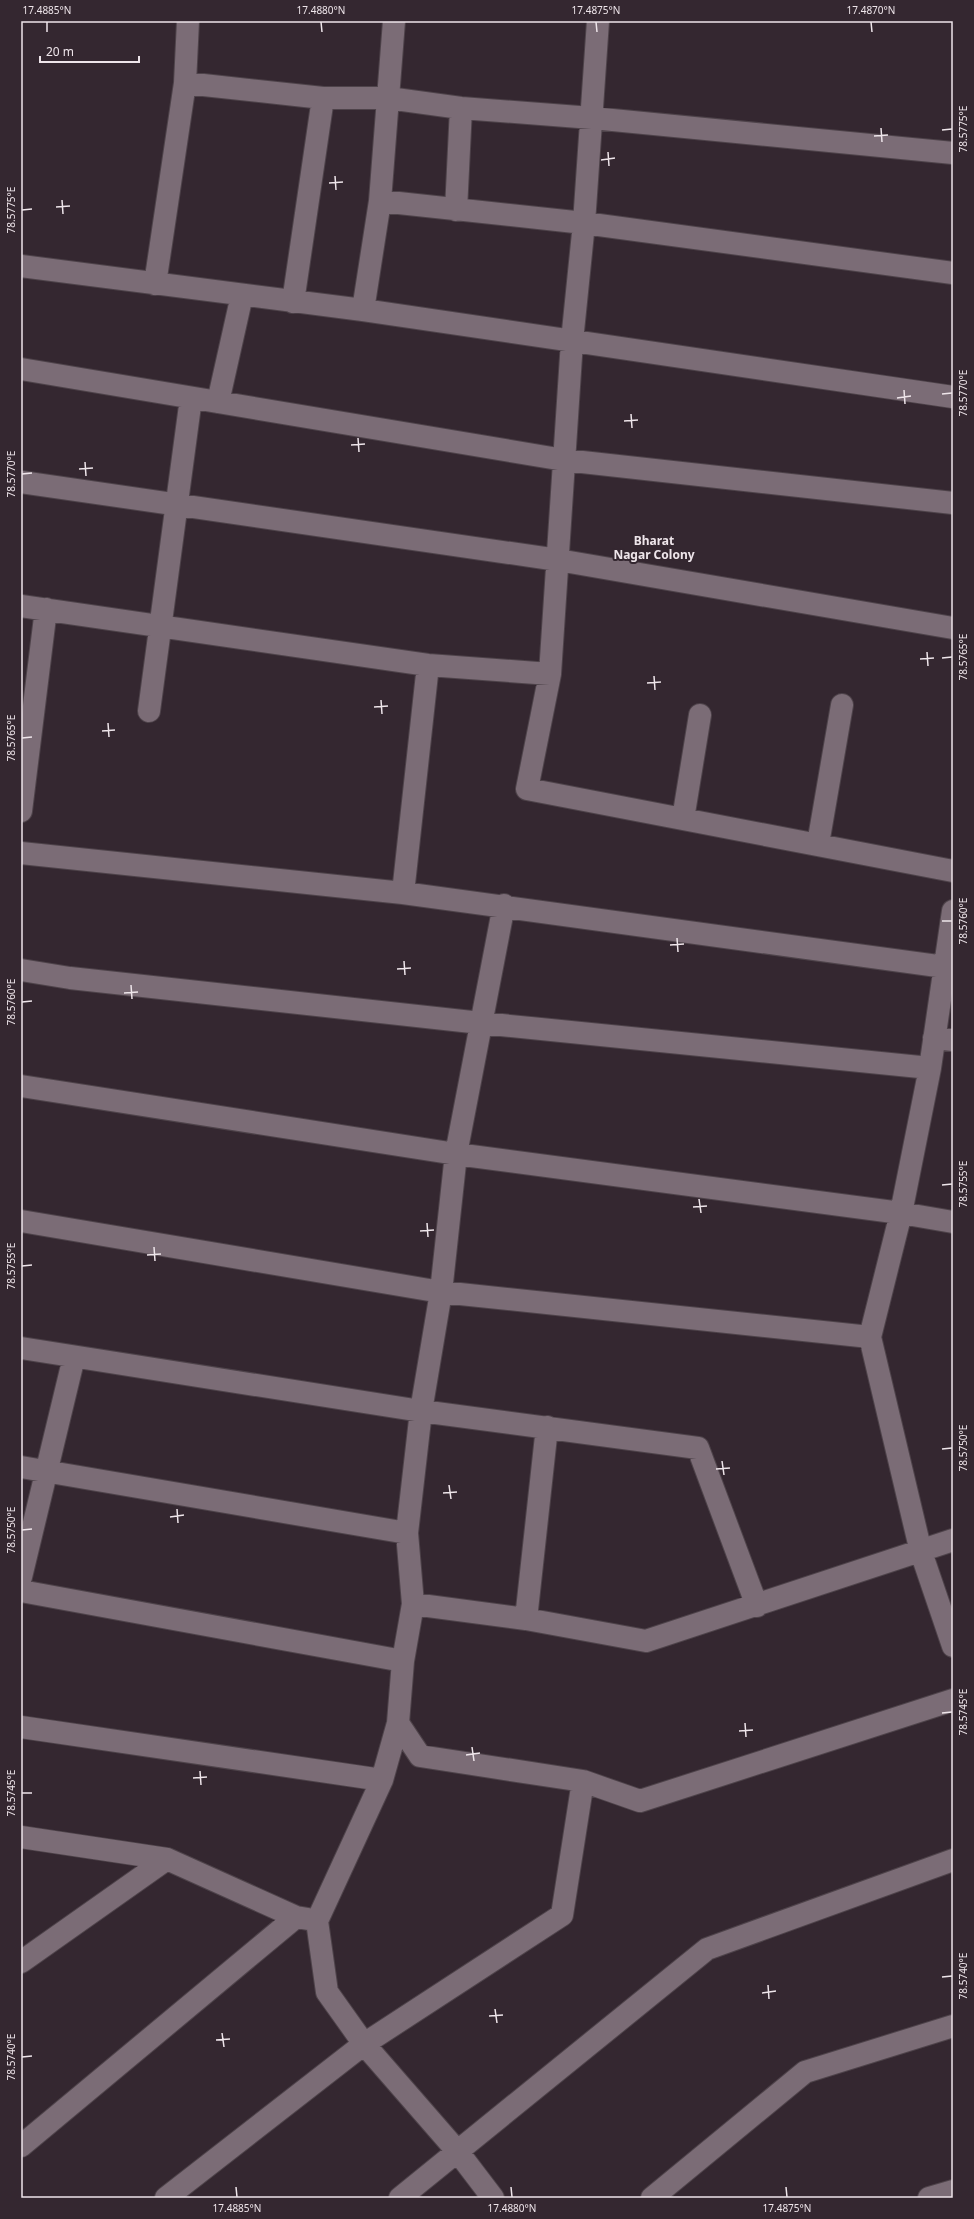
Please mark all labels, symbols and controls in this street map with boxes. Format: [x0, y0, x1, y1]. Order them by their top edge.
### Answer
text: 17.4885°N [23, 3, 71, 17]
text: 17.4880°N [297, 3, 345, 17]
text: 17.4875°N [572, 3, 620, 17]
text: 17.4870°N [847, 3, 895, 17]
scale bar [40, 38, 139, 64]
text: 20 m [46, 43, 74, 60]
text: 78.5775°E [956, 106, 970, 152]
text: 78.5775°E [4, 187, 18, 233]
text: 78.5770°E [956, 370, 970, 416]
text: 78.5770°E [4, 451, 18, 497]
district label: Bharat Nagar Colony [613, 532, 695, 563]
text: 78.5765°E [956, 634, 970, 680]
text: 78.5765°E [4, 715, 18, 761]
text: 78.5760°E [956, 898, 970, 944]
text: 78.5760°E [4, 979, 18, 1025]
text: 78.5755°E [956, 1161, 970, 1207]
text: 78.5755°E [4, 1243, 18, 1289]
text: 78.5750°E [956, 1425, 970, 1471]
text: 78.5750°E [4, 1507, 18, 1553]
text: 78.5745°E [956, 1689, 970, 1735]
text: 78.5745°E [4, 1770, 18, 1816]
text: 78.5740°E [956, 1953, 970, 1999]
text: 78.5740°E [4, 2034, 18, 2080]
text: 17.4885°N [213, 2201, 261, 2215]
text: 17.4880°N [488, 2201, 536, 2215]
text: 17.4875°N [763, 2201, 811, 2215]

